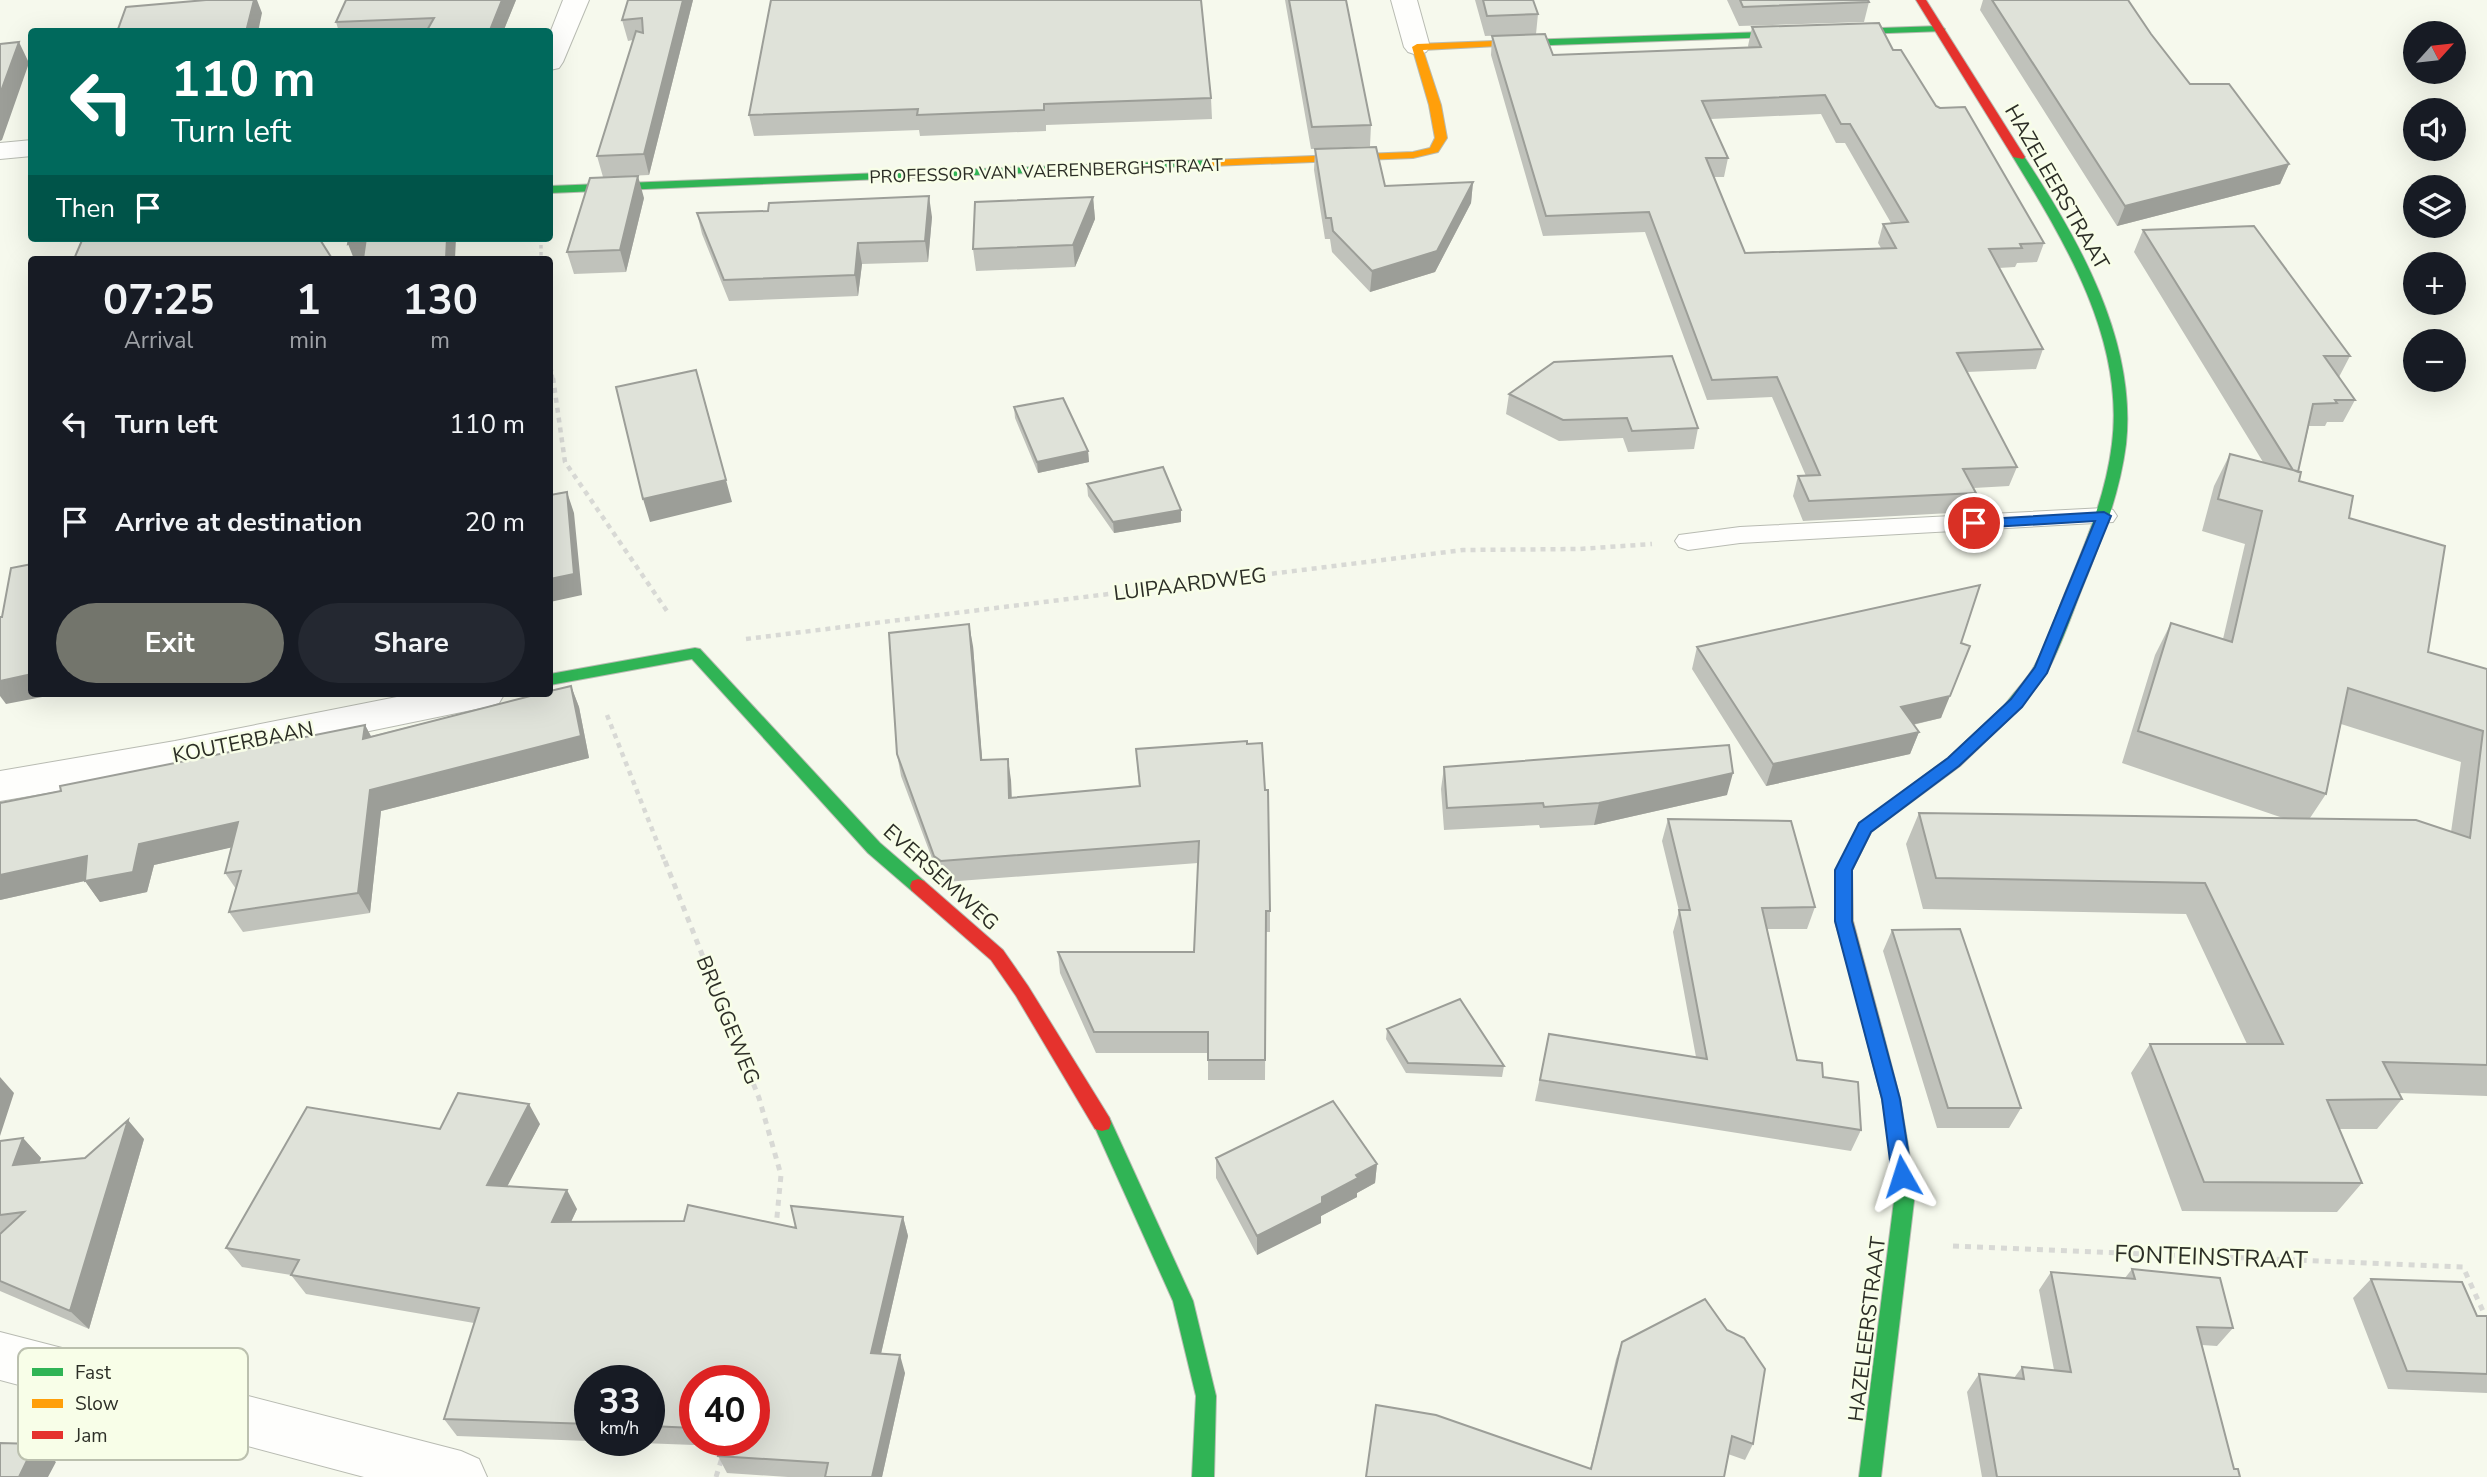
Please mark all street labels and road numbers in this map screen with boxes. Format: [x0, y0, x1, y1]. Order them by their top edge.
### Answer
street label: HAZELEERSTRAAT [1998, 99, 2116, 275]
street label: PROFESSOR VAN VAERENBERGHSTRAAT [869, 153, 1223, 189]
street label: LUIPAARDWEG [1112, 561, 1268, 607]
street label: KOUTERBAAN [170, 715, 316, 769]
street label: EVERSEMWEG [877, 818, 1005, 936]
street label: BRUGGEWEG [689, 951, 767, 1089]
street label: HAZELEERSTRAAT [1842, 1234, 1892, 1423]
street label: FONTEINSTRAAT [2114, 1238, 2309, 1276]

